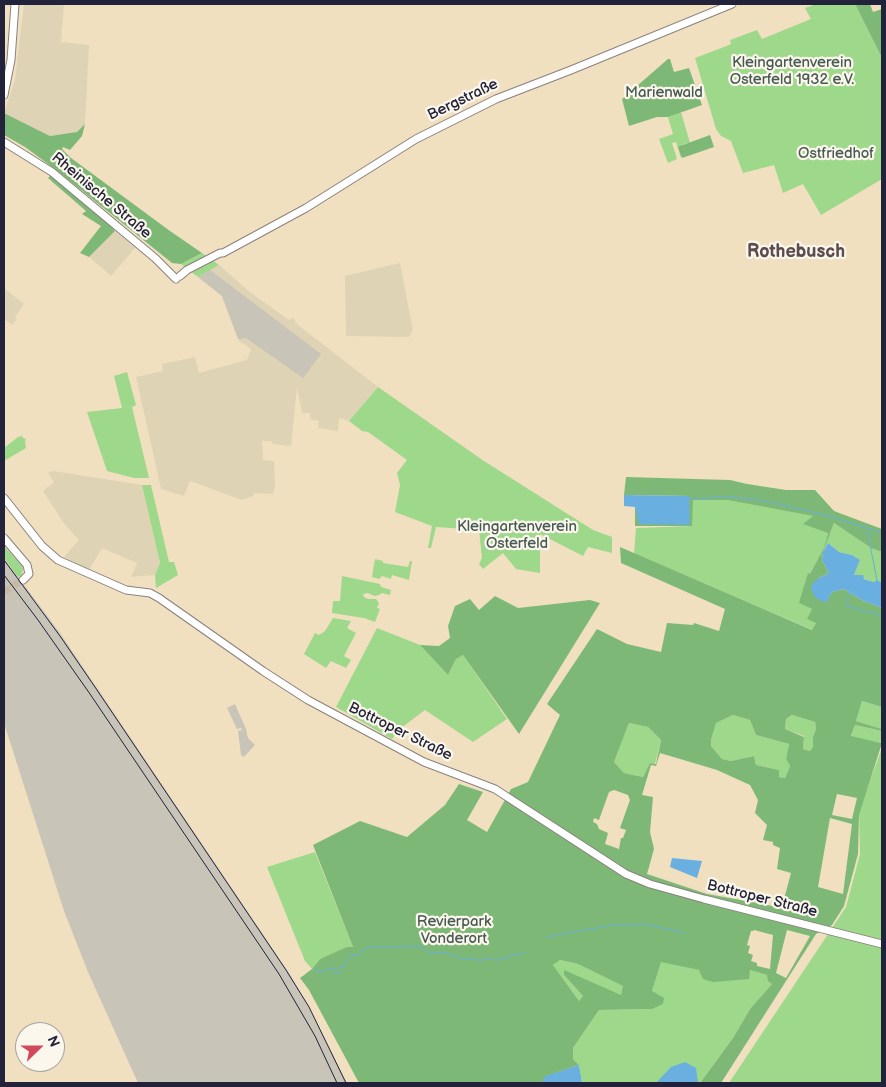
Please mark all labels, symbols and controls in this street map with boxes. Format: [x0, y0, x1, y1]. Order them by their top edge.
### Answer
park label: Kleingartenverein Osterfeld 1932 e.V. [730, 54, 854, 89]
street label: Bergstraße [425, 75, 501, 125]
park label: Marienwald [625, 84, 703, 102]
park label: Ostfriedhof [798, 145, 874, 163]
street label: Rheinische Straße [48, 149, 154, 243]
district label: Rothebusch [747, 241, 845, 263]
park label: Kleingartenverein Osterfeld [457, 518, 577, 553]
street label: Bottroper Straße [345, 699, 455, 765]
street label: Bottroper Straße [705, 877, 819, 921]
park label: Revierpark Vonderort [417, 913, 491, 948]
north arrow [15, 1022, 65, 1072]
text: N [44, 1034, 63, 1050]

